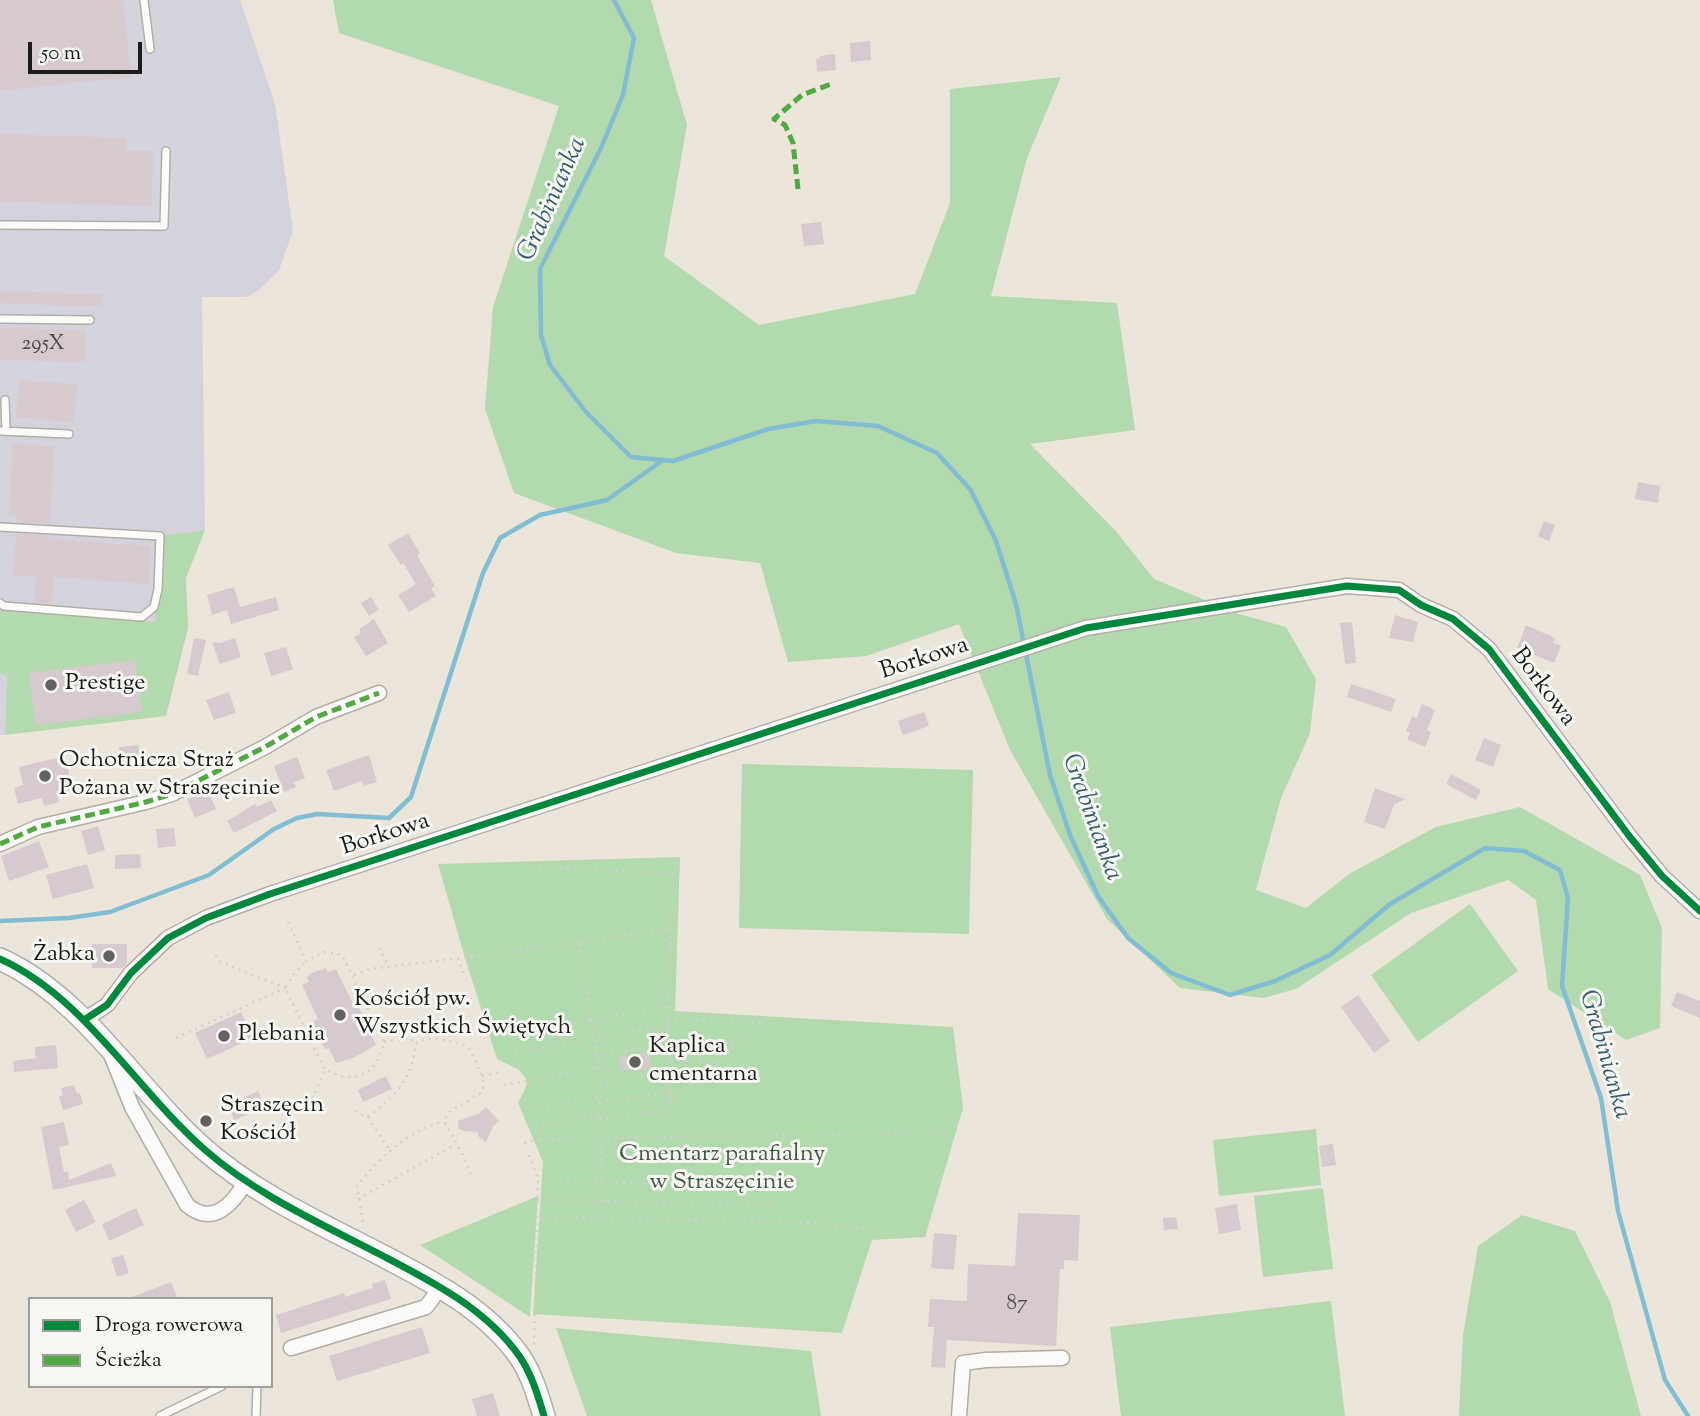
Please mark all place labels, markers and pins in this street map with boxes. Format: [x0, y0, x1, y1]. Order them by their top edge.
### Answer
place label: Prestige [65, 671, 145, 699]
marker: Prestige [43, 677, 59, 693]
place label: Ochotnicza Straż Pożana w Straszęcinie [59, 748, 280, 804]
marker: Ochotnicza Straż Pożana w Straszęcinie [37, 768, 53, 784]
place label: Żabka [34, 942, 95, 970]
marker: Żabka [101, 948, 117, 964]
place label: Kościół pw. Wszystkich Świętych [354, 987, 572, 1043]
marker: Kościół pw. Wszystkich Świętych [332, 1007, 348, 1023]
place label: Plebania [238, 1022, 325, 1050]
marker: Plebania [216, 1028, 232, 1044]
place label: Kaplica cmentarna [649, 1034, 758, 1090]
marker: Kaplica cmentarna [627, 1054, 643, 1070]
place label: Straszęcin Kościół [220, 1093, 324, 1149]
marker: Straszęcin Kościół [198, 1113, 214, 1129]

